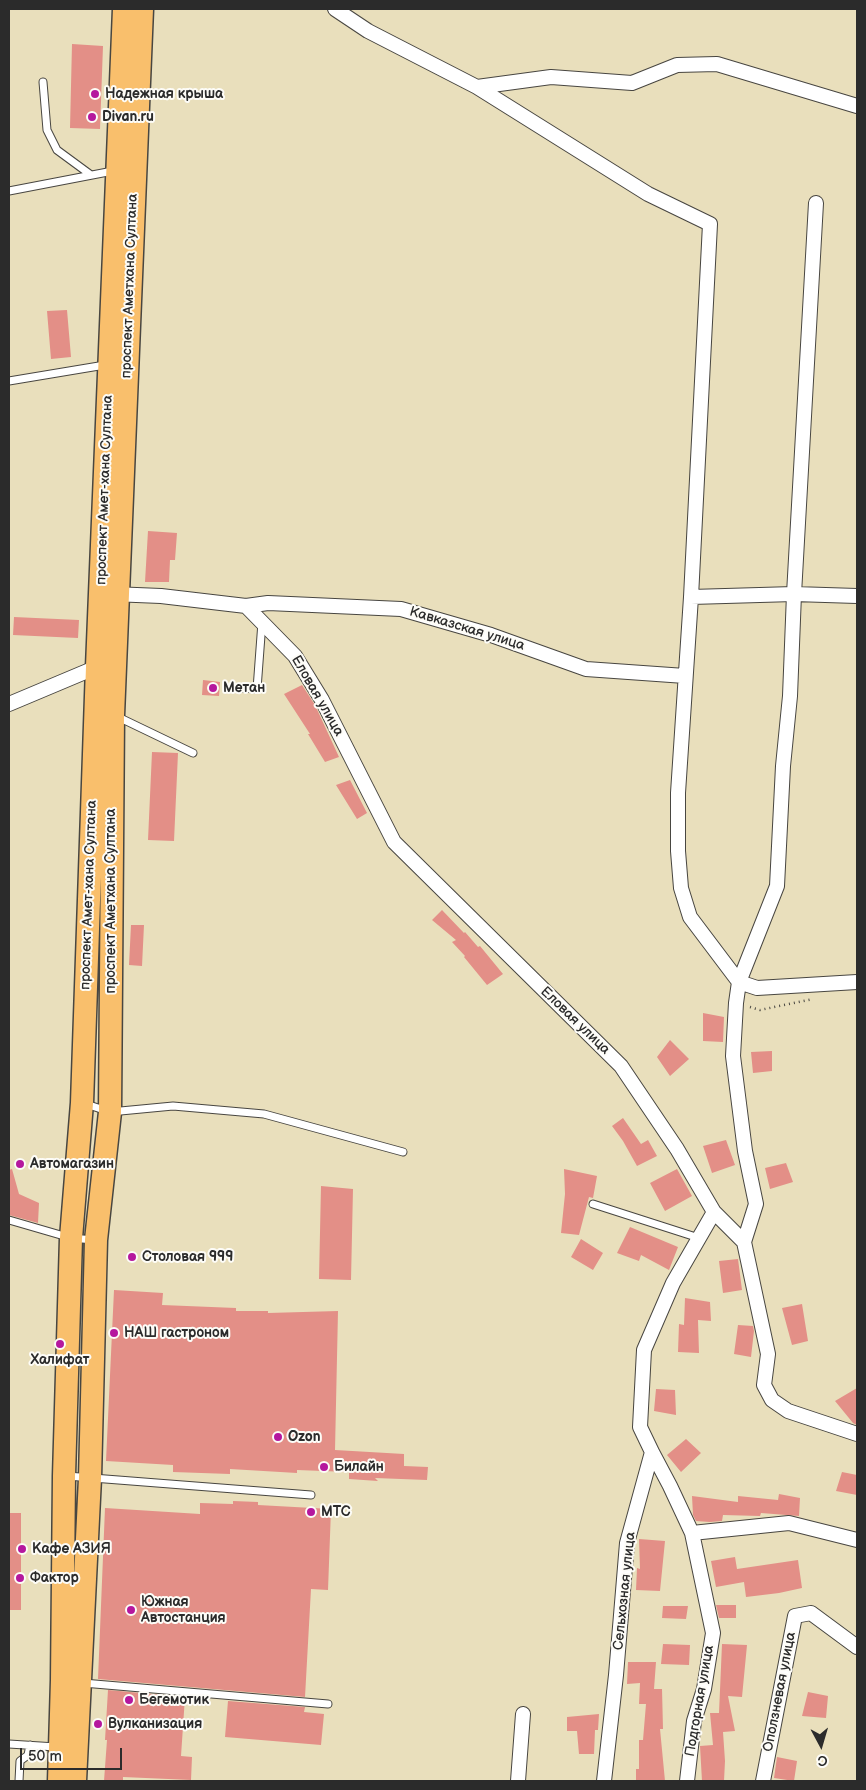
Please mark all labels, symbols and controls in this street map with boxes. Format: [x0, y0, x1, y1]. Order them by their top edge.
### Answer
place label: Надежная крыша [105, 86, 223, 102]
marker: Надежная крыша [89, 88, 101, 100]
place label: Divan.ru [102, 109, 154, 125]
marker: Divan.ru [86, 111, 98, 123]
street label: проспект Аметхана Султана [118, 193, 142, 379]
street label: проспект Амет-хана Султана [93, 395, 117, 585]
street label: Кавказская улица [407, 603, 527, 655]
street label: Еловая улица [287, 653, 347, 739]
place label: Метан [223, 680, 265, 696]
marker: Метан [207, 682, 219, 694]
street label: проспект Амет-хана Султана [77, 800, 101, 990]
street label: проспект Аметхана Султана [103, 809, 119, 993]
street label: Еловая улица [537, 984, 613, 1058]
place label: Автомагазин [30, 1156, 114, 1172]
marker: Автомагазин [14, 1158, 26, 1170]
place label: Столовая 999 [142, 1249, 233, 1265]
marker: Столовая 999 [126, 1251, 138, 1263]
place label: НАШ гастроном [124, 1325, 229, 1341]
marker: НАШ гастроном [108, 1327, 120, 1339]
marker: Халифат [54, 1338, 66, 1350]
place label: Халифат [31, 1352, 89, 1368]
place label: Ozon [288, 1429, 321, 1445]
marker: Ozon [272, 1431, 284, 1443]
place label: Билайн [334, 1459, 384, 1475]
marker: Билайн [318, 1461, 330, 1473]
place label: МТС [321, 1504, 350, 1520]
marker: МТС [305, 1506, 317, 1518]
street label: Сельхозная улица [610, 1531, 640, 1651]
place label: Кафе АЗИЯ [32, 1541, 111, 1557]
marker: Кафе АЗИЯ [16, 1543, 28, 1555]
place label: Фактор [30, 1570, 79, 1586]
marker: Фактор [14, 1572, 26, 1584]
place label: Южная Автостанция [141, 1594, 226, 1626]
marker: Южная Автостанция [125, 1604, 137, 1616]
street label: Оползневая улица [760, 1631, 800, 1753]
street label: Подгорная улица [682, 1644, 718, 1758]
place label: Бегемотик [139, 1692, 209, 1708]
marker: Бегемотик [123, 1694, 135, 1706]
place label: Вулканизация [108, 1716, 202, 1732]
marker: Вулканизация [92, 1718, 104, 1730]
north arrow [796, 1720, 846, 1770]
scale bar [22, 1738, 125, 1770]
text: 50 m [28, 1747, 62, 1766]
text: С [817, 1751, 828, 1769]

